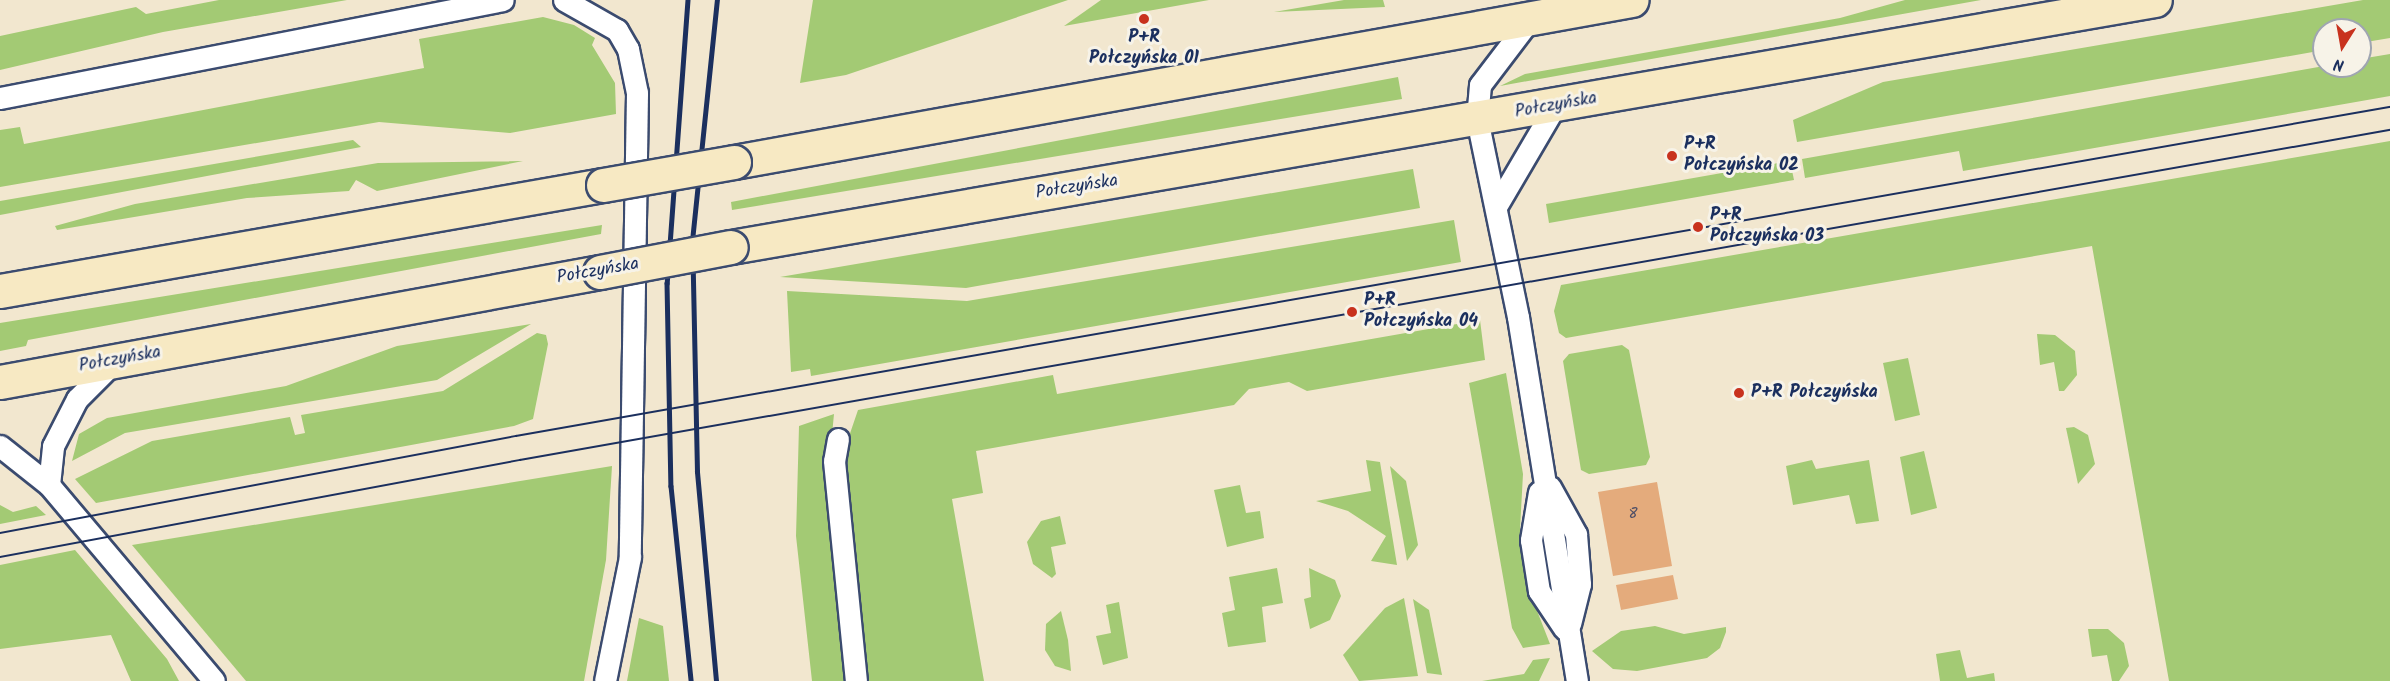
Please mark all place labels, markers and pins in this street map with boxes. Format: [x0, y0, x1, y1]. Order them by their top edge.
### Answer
marker: P+R Połczyńska 01 [1137, 12, 1151, 26]
place label: P+R Połczyńska 01 [1089, 28, 1199, 70]
place label: P+R Połczyńska 02 [1684, 135, 1799, 178]
marker: P+R Połczyńska 02 [1665, 149, 1679, 163]
place label: P+R Połczyńska 03 [1710, 206, 1824, 248]
marker: P+R Połczyńska 03 [1691, 220, 1705, 234]
place label: P+R Połczyńska 04 [1364, 291, 1478, 334]
marker: P+R Połczyńska 04 [1345, 305, 1359, 319]
place label: P+R Połczyńska [1751, 382, 1878, 404]
marker: P+R Połczyńska [1732, 386, 1746, 400]

